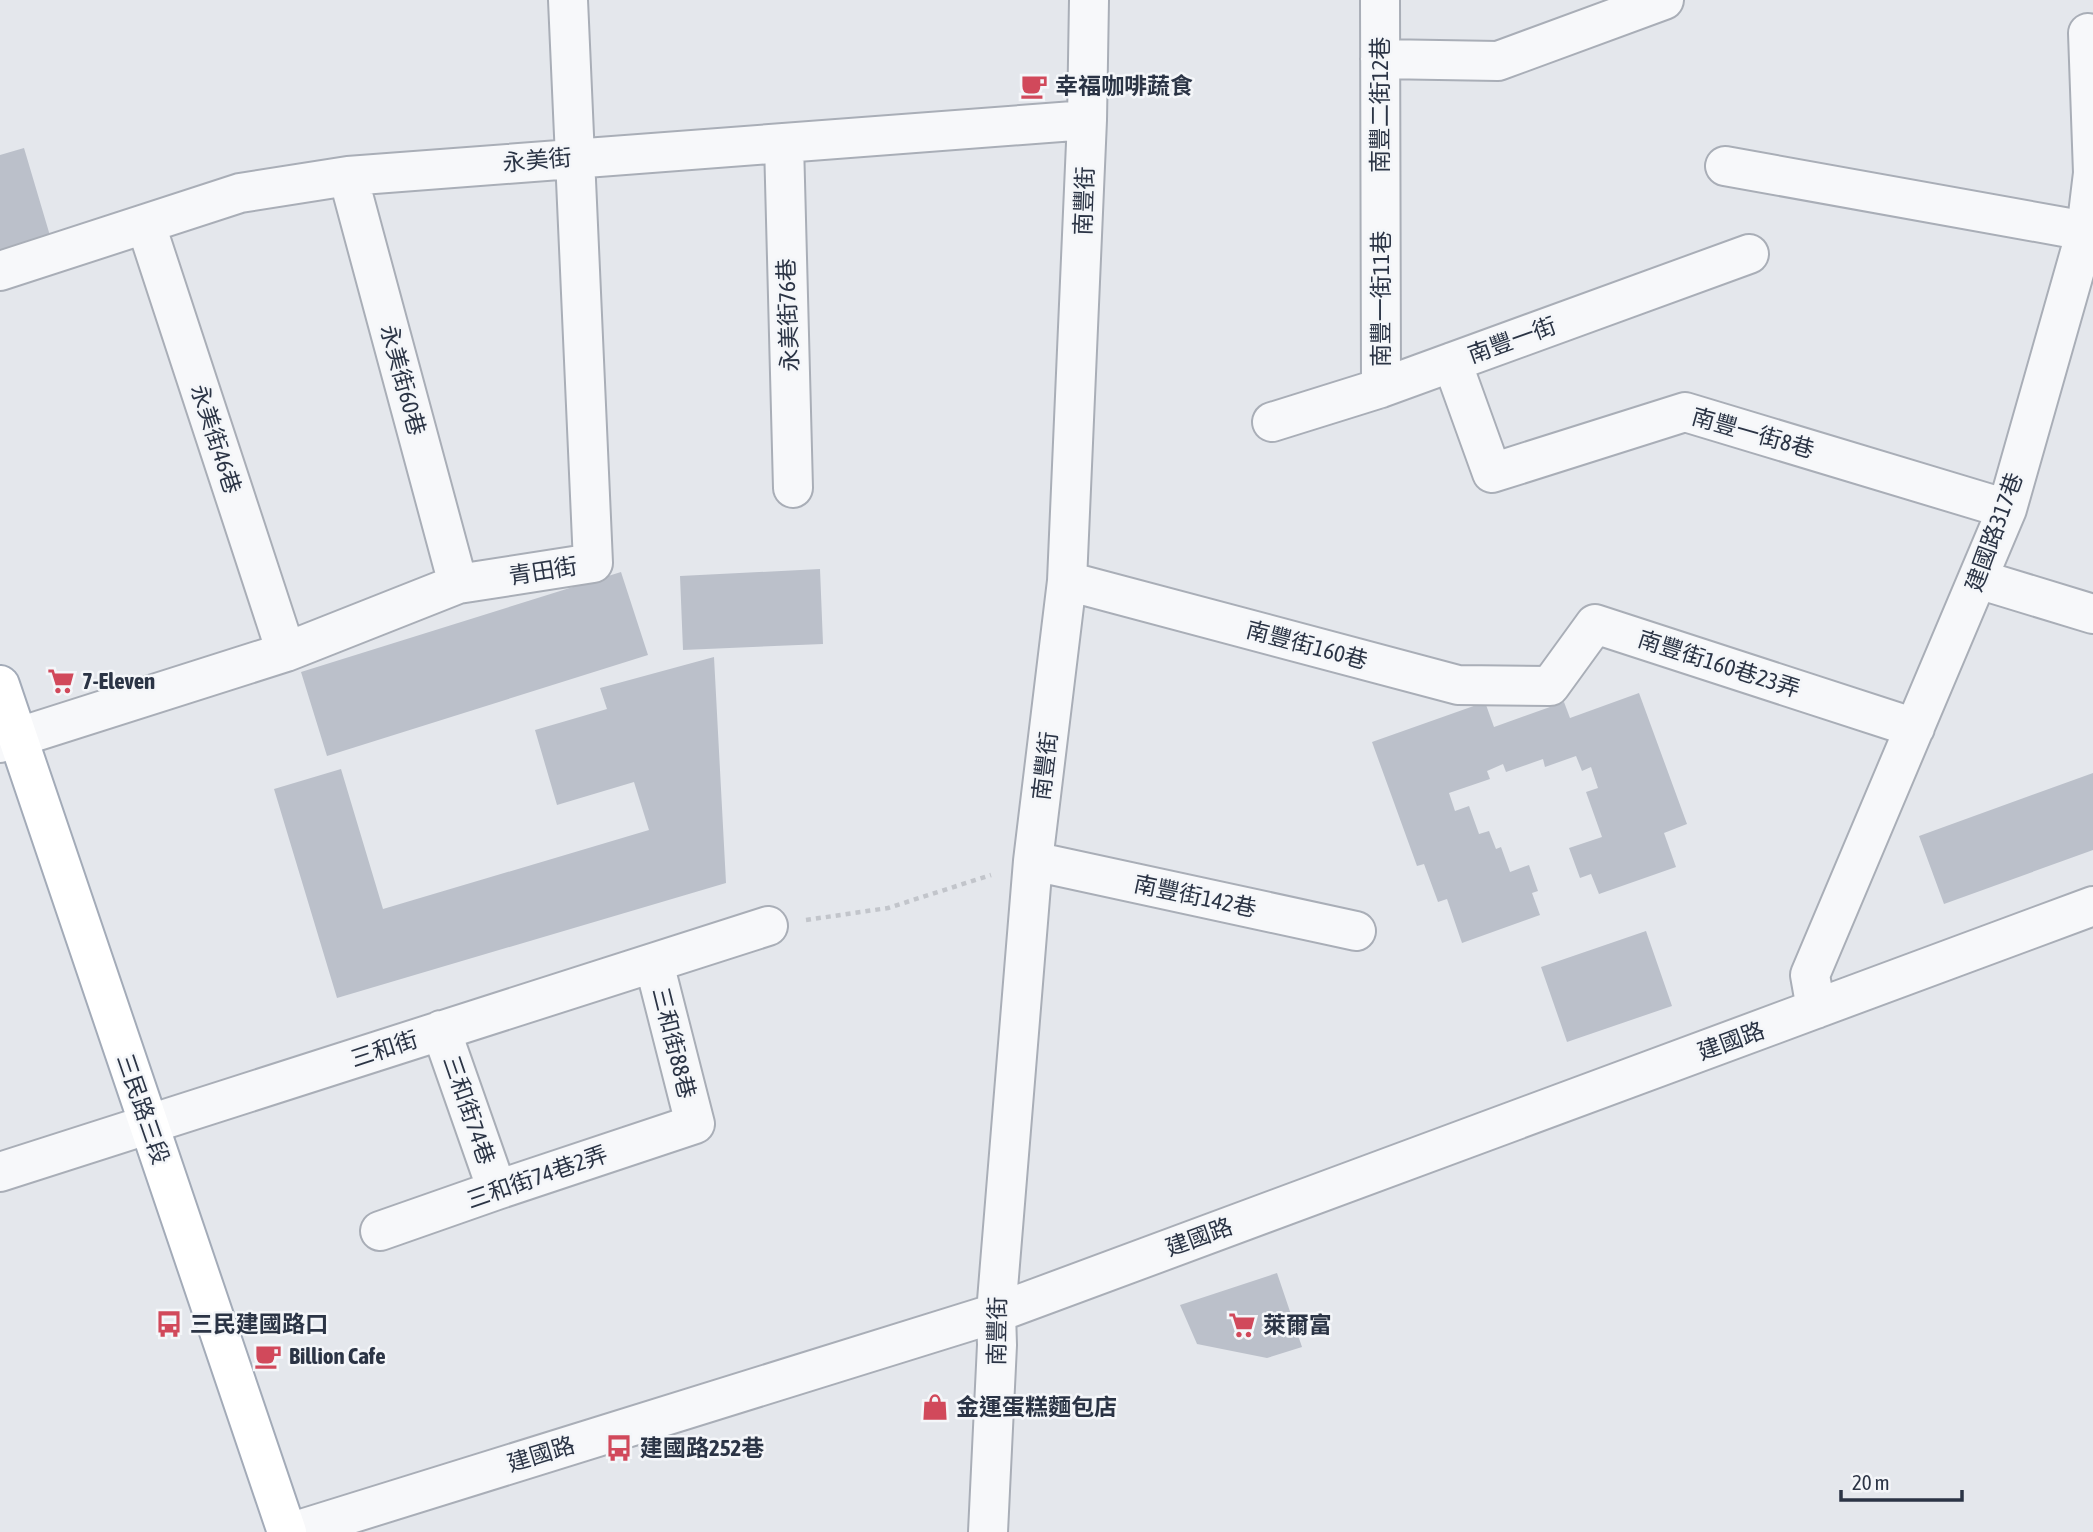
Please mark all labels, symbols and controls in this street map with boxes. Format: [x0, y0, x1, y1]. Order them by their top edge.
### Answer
street label: 南豐二街12巷 [1367, 37, 1393, 173]
cafe icon: 幸福咖啡蔬食 [1019, 71, 1049, 101]
place label: 幸福咖啡蔬食 [1055, 73, 1193, 99]
street label: 永美街 [501, 144, 573, 176]
street label: 南豐街 [1070, 166, 1098, 236]
street label: 南豐一街11巷 [1368, 231, 1394, 367]
street label: 永美街76巷 [773, 258, 803, 372]
street label: 南豐一街 [1464, 312, 1560, 368]
street label: 永美街60巷 [376, 322, 430, 438]
street label: 永美街46巷 [186, 381, 246, 497]
street label: 南豐一街8巷 [1689, 403, 1817, 463]
street label: 建國路317巷 [1961, 469, 2027, 595]
street label: 青田街 [507, 553, 579, 589]
street label: 南豐街160巷 [1244, 616, 1370, 674]
street label: 南豐街160巷23弄 [1635, 626, 1803, 702]
supermarket icon: 7-Eleven [46, 666, 76, 696]
place label: 7-Eleven [82, 668, 155, 694]
street label: 南豐街 [1028, 730, 1062, 802]
street label: 南豐街142巷 [1131, 870, 1259, 922]
street label: 三和街88巷 [648, 985, 700, 1101]
street label: 建國路 [1694, 1017, 1768, 1065]
street label: 三和街 [347, 1026, 421, 1072]
street label: 三民路三段 [112, 1050, 174, 1168]
street label: 三和街74巷 [438, 1052, 500, 1168]
street label: 三和街74巷2弄 [463, 1141, 611, 1213]
street label: 建國路 [1162, 1213, 1236, 1261]
street label: 南豐街 [983, 1296, 1011, 1366]
bus stop icon: 三民建國路口 [154, 1309, 184, 1339]
supermarket icon: 萊爾富 [1227, 1310, 1257, 1340]
place label: 三民建國路口 [190, 1311, 328, 1337]
place label: 萊爾富 [1263, 1312, 1332, 1338]
cafe icon: Billion Cafe [253, 1341, 283, 1371]
place label: Billion Cafe [289, 1343, 386, 1369]
shop icon: 金運蛋糕麵包店 [920, 1392, 950, 1422]
place label: 金運蛋糕麵包店 [956, 1394, 1117, 1420]
street label: 建國路 [504, 1431, 578, 1477]
bus stop icon: 建國路252巷 [604, 1433, 634, 1463]
place label: 建國路252巷 [640, 1435, 764, 1461]
scale bar [1841, 1458, 1962, 1502]
text: 20 m [1852, 1470, 1890, 1494]

